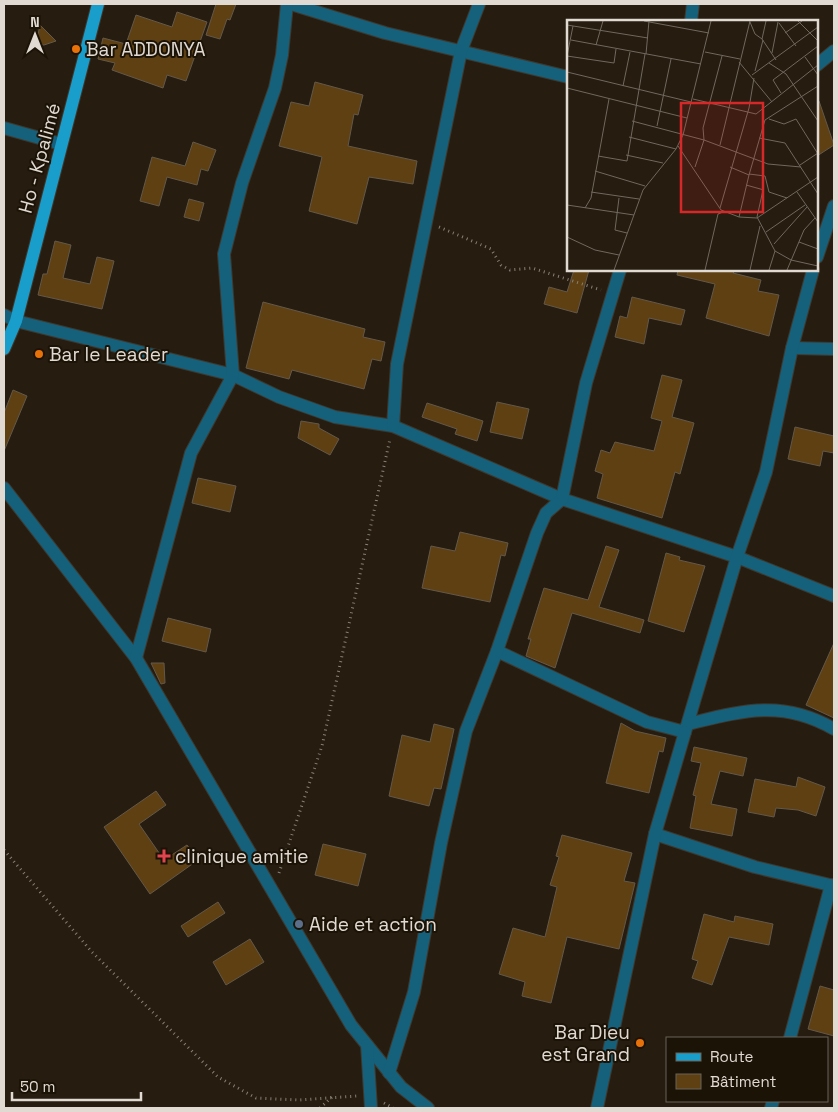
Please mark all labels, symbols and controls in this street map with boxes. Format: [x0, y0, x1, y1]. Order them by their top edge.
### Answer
north arrow [10, 10, 60, 60]
text: N [30, 13, 40, 31]
inset map [567, 20, 818, 271]
place label: Bar ADDONYA [86, 37, 205, 62]
marker: Bar ADDONYA [70, 43, 82, 55]
street label: Ho - Kpalimé [13, 100, 66, 216]
place label: Bar le Leader [49, 342, 168, 367]
marker: Bar le Leader [33, 348, 45, 360]
place label: clinique amitie [175, 844, 309, 869]
marker: clinique amitie [157, 849, 171, 863]
place label: Aide et action [309, 912, 437, 937]
marker: Aide et action [293, 918, 305, 930]
place label: Bar Dieu est Grand [541, 1020, 630, 1067]
marker: Bar Dieu est Grand [634, 1037, 646, 1049]
legend [666, 1037, 828, 1102]
text: Route [710, 1047, 754, 1066]
scale bar [12, 1070, 141, 1102]
text: Bâtiment [710, 1072, 776, 1091]
text: 50 m [20, 1077, 55, 1096]

